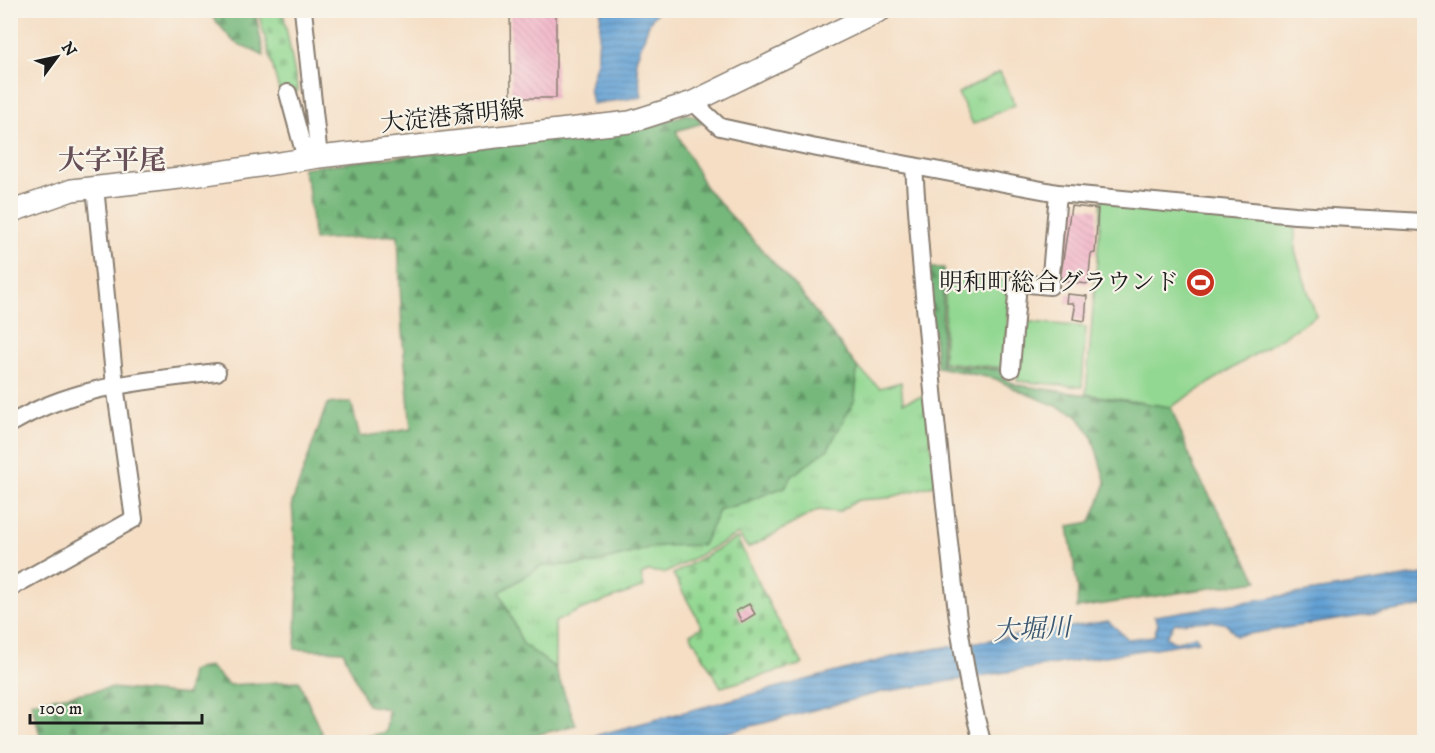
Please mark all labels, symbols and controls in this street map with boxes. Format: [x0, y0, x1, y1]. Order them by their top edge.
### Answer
north arrow [27, 27, 87, 87]
text: N [57, 38, 81, 60]
street label: 大淀港斎明線 [379, 95, 525, 139]
district label: 大字平尾 [58, 144, 166, 178]
sports icon: 明和町総合グラウンド [1184, 267, 1216, 299]
place label: 明和町総合グラウンド [939, 268, 1179, 298]
water label: 大堀川 [992, 611, 1075, 649]
scale bar [30, 687, 202, 725]
text: 100 m [39, 698, 82, 720]

